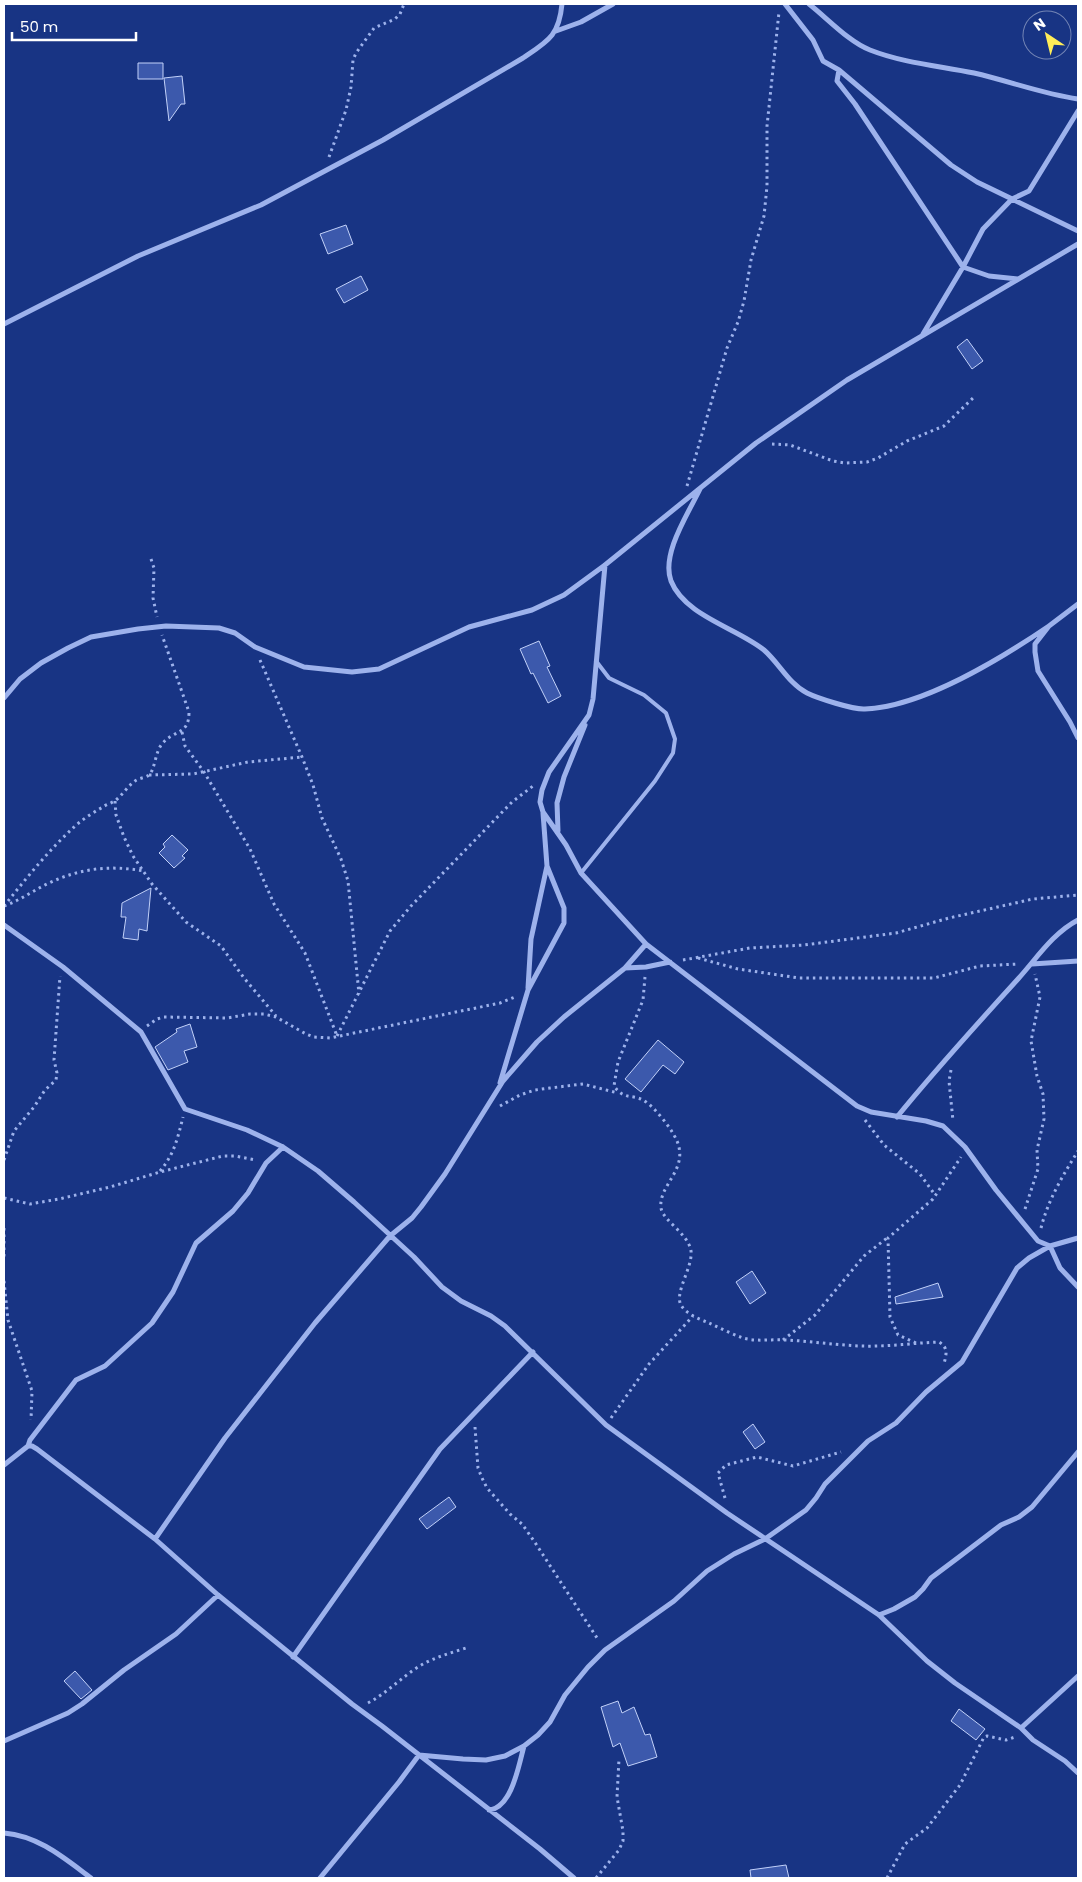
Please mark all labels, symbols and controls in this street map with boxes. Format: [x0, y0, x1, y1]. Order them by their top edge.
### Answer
scale bar [12, 10, 136, 42]
north arrow [1022, 10, 1072, 60]
text: N [1029, 13, 1050, 36]
text: 50 m [20, 16, 58, 37]

